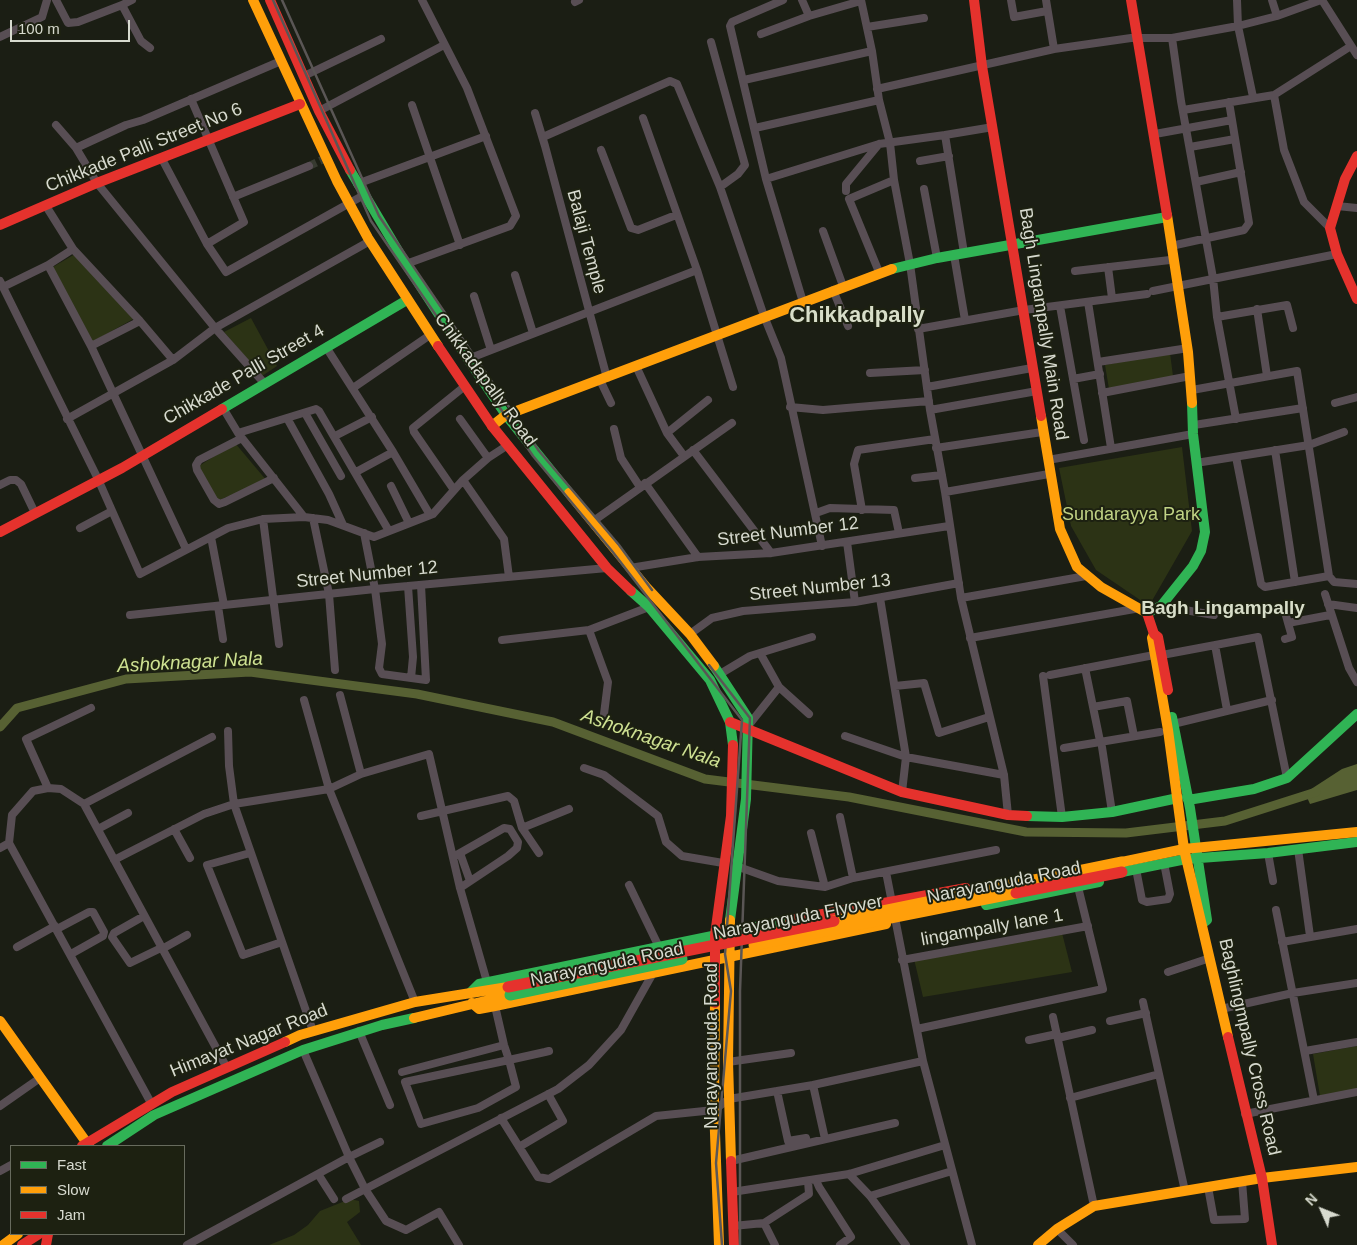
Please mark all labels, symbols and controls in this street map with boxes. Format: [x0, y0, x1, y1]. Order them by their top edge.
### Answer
scale bar [12, 10, 132, 42]
text: 100 m [18, 20, 60, 37]
street label: Chikkade Palli Street No 6 [43, 99, 245, 197]
street label: Balaji Temple [562, 188, 610, 296]
street label: Bagh Lingampally Main Road [1014, 206, 1072, 442]
district label: Chikkadpally [789, 303, 925, 329]
street label: Chikkadapally Road [429, 309, 541, 451]
street label: Chikkade Palli Street 4 [160, 320, 328, 430]
park label: Sundarayya Park [1062, 504, 1200, 526]
street label: Street Number 12 [716, 513, 860, 551]
street label: Street Number 12 [295, 557, 439, 593]
street label: Street Number 13 [748, 570, 892, 606]
district label: Bagh Lingampally [1141, 598, 1305, 620]
water label: Ashoknagar Nala [117, 648, 263, 678]
water label: Ashoknagar Nala [578, 704, 724, 774]
street label: Narayanguda Road [925, 858, 1083, 908]
street label: Narayanguda Flyover [711, 891, 885, 945]
street label: lingampally lane 1 [919, 905, 1065, 951]
street label: Baghlingmpally Cross Road [1213, 936, 1285, 1158]
street label: Narayanguda Road [528, 938, 686, 992]
street label: Narayanaguda Road [701, 963, 723, 1129]
street label: Himayat Nagar Road [167, 1000, 331, 1082]
legend [10, 1145, 185, 1235]
text: Fast [57, 1156, 86, 1173]
text: Slow [57, 1181, 90, 1198]
north arrow [1297, 1185, 1347, 1235]
text: N [1302, 1190, 1320, 1209]
text: Jam [57, 1206, 85, 1223]

